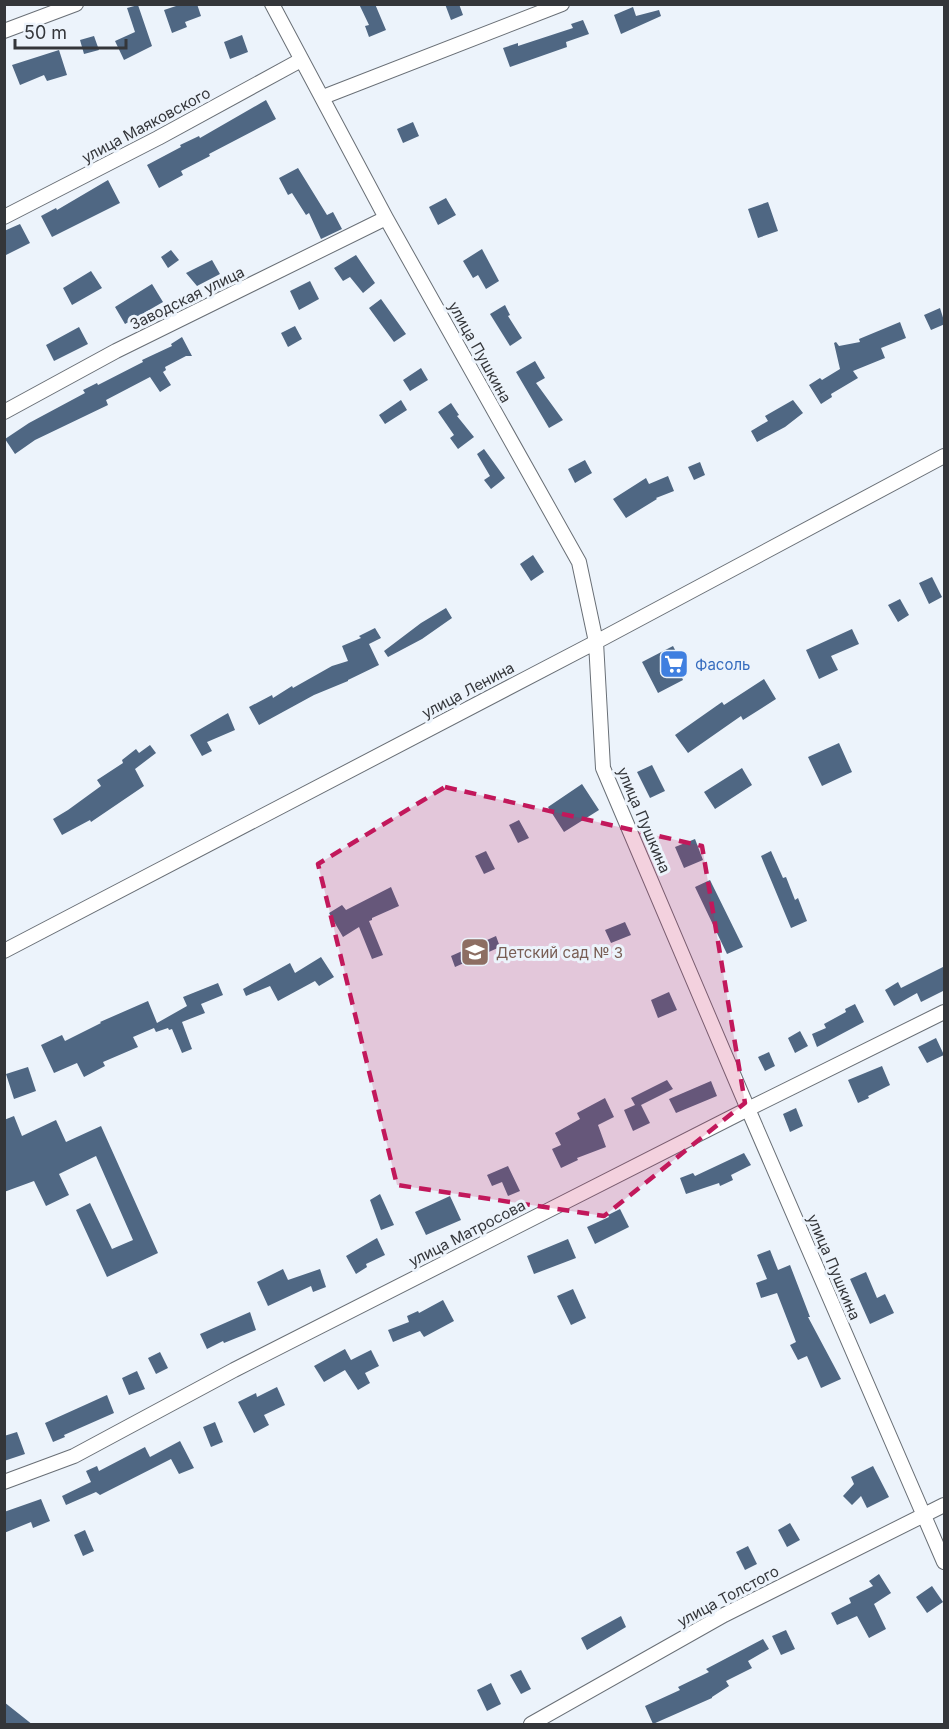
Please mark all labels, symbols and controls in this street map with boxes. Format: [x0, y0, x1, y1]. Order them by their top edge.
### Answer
scale bar [15, 12, 126, 50]
text: 50 m [24, 22, 67, 43]
street label: улица Маяковского [78, 83, 214, 167]
street label: Заводская улица [127, 262, 247, 334]
street label: улица Пушкина [444, 298, 516, 406]
supermarket icon: Фасоль [658, 648, 690, 680]
place label: Фасоль [695, 655, 750, 674]
street label: улица Ленина [419, 658, 517, 722]
street label: улица Пушкина [613, 764, 675, 876]
school or university icon: Детский сад № 3 [459, 936, 491, 968]
place label: Детский сад № 3 [496, 943, 623, 962]
street label: улица Матросова [405, 1195, 529, 1271]
street label: улица Пушкина [803, 1211, 865, 1323]
street label: улица Толстого [674, 1561, 782, 1631]

